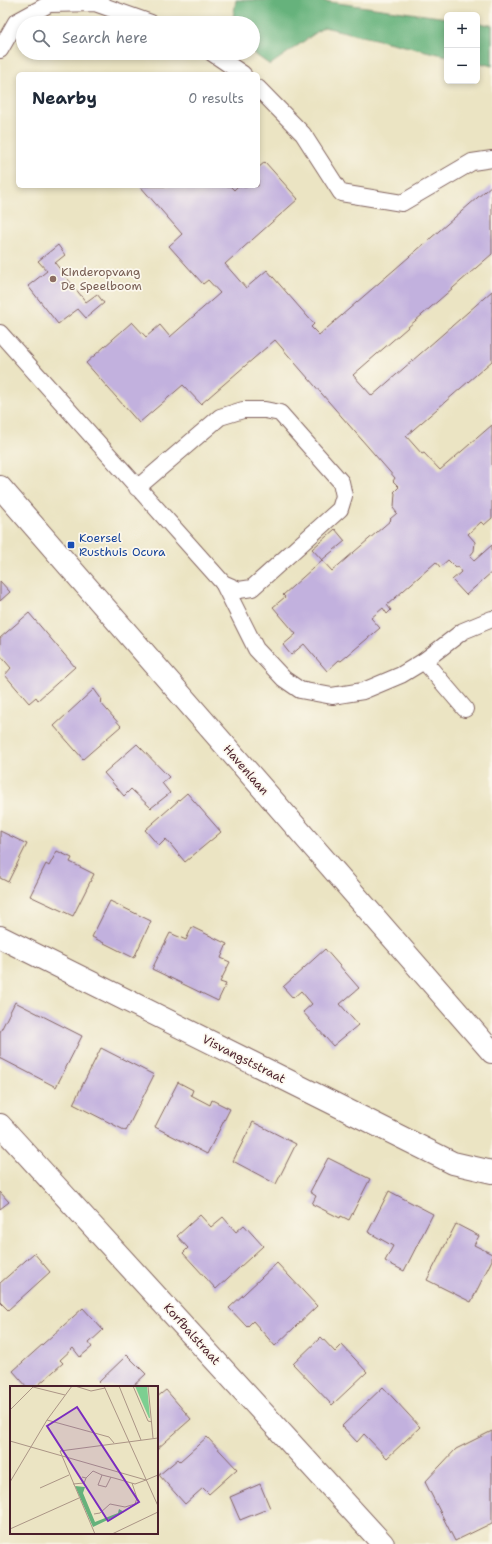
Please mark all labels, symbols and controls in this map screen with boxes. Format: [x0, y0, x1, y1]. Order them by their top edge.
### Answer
map controls [444, 12, 480, 84]
button: + [444, 12, 480, 48]
search box [16, 16, 260, 60]
icon: search [30, 27, 52, 49]
text: Search here [62, 28, 148, 48]
button: − [444, 48, 480, 84]
text: Nearby [32, 87, 97, 109]
text: 0 results [188, 90, 244, 107]
place label: Kinderopvang De Speelboom [61, 264, 142, 294]
marker: Kinderopvang De Speelboom [48, 274, 58, 284]
place label: Koersel Rusthuis Ocura [79, 530, 166, 560]
marker: Koersel Rusthuis Ocura [66, 540, 76, 550]
street label: Havenlaan [220, 741, 272, 799]
street label: Visvangststraat [200, 1031, 288, 1087]
street label: Korfbalstraat [160, 1300, 224, 1368]
inset map [10, 1386, 158, 1534]

